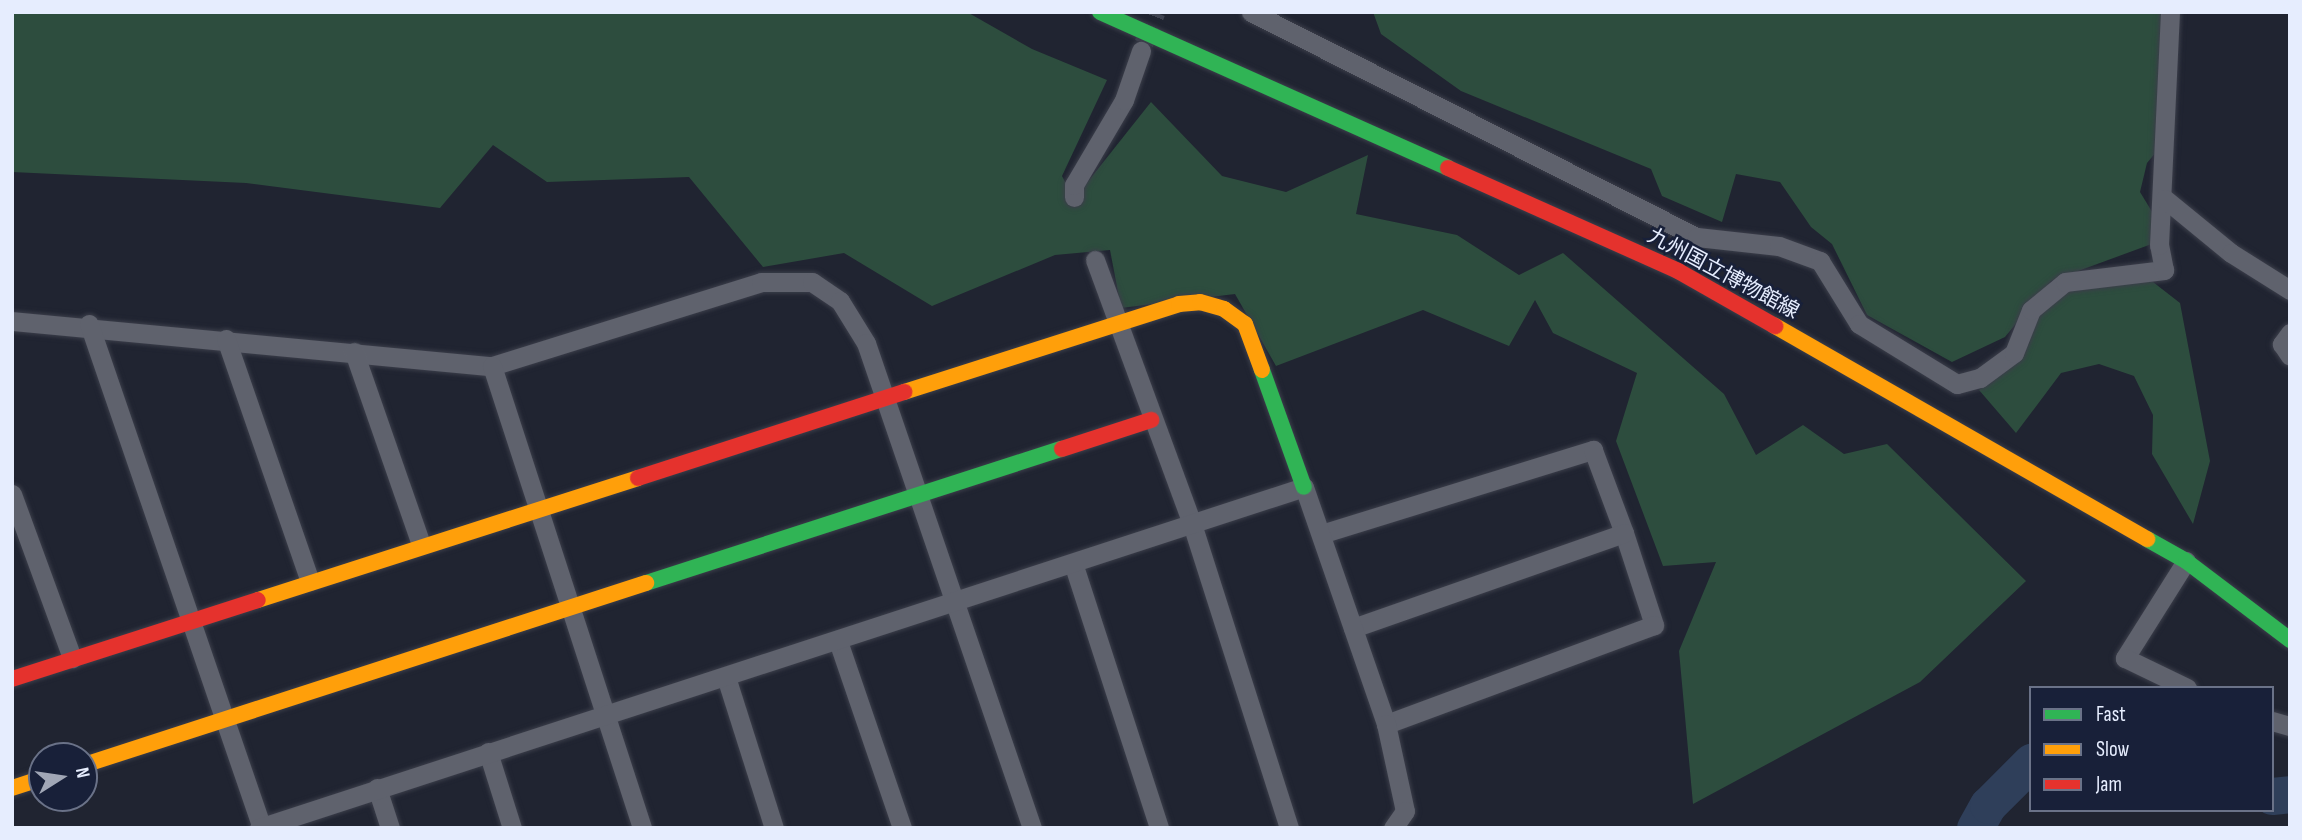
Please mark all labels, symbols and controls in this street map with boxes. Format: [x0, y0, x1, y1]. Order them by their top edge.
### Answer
street label: 九州国立博物館線 [1643, 223, 1803, 325]
legend [2029, 686, 2274, 812]
text: Fast [2096, 702, 2126, 727]
text: Slow [2096, 737, 2129, 762]
north arrow [28, 742, 98, 812]
text: N [70, 766, 94, 780]
text: Jam [2096, 772, 2122, 797]

